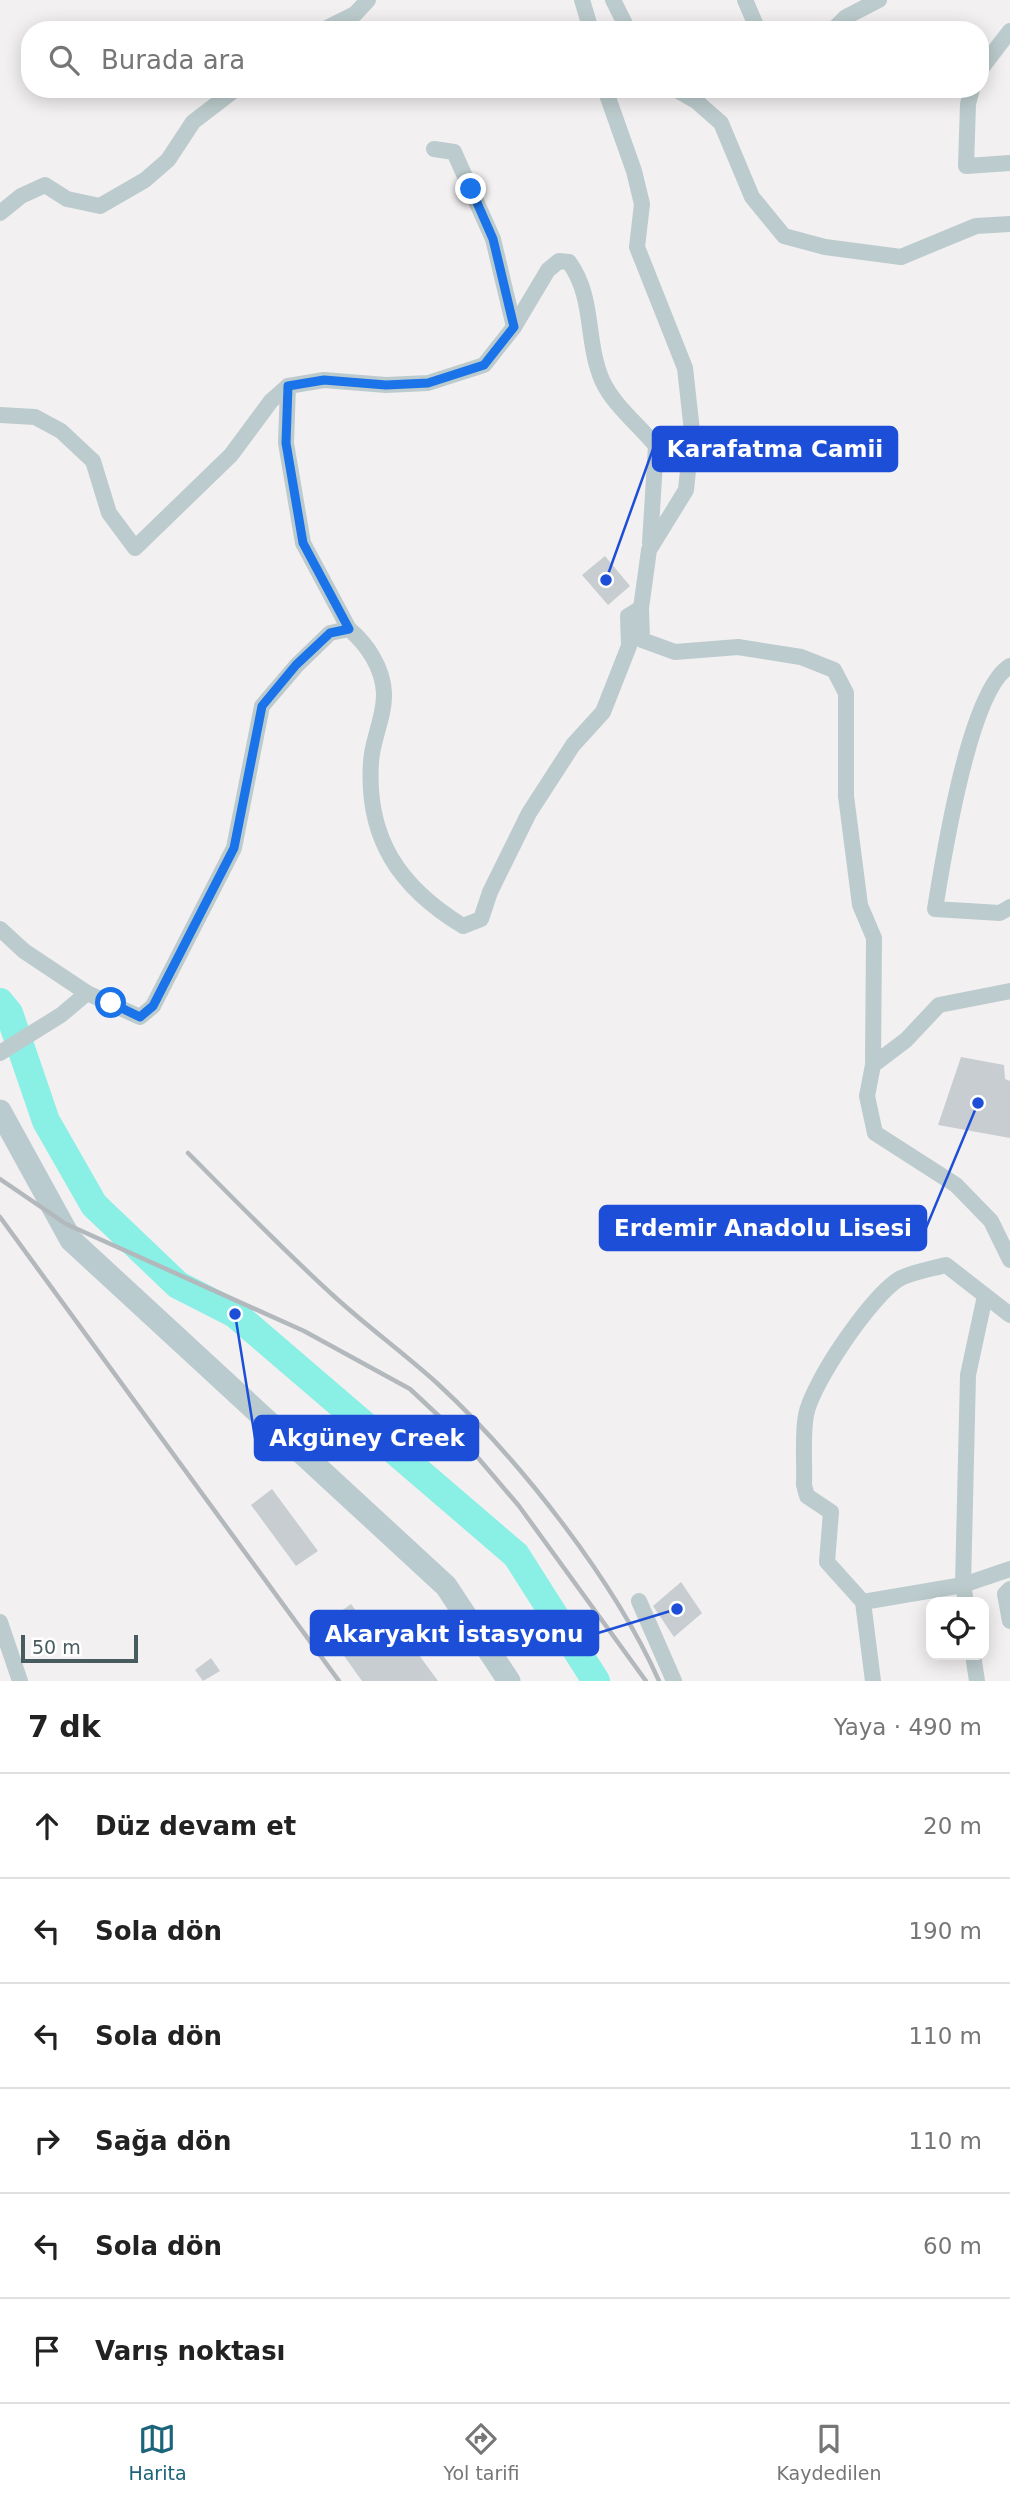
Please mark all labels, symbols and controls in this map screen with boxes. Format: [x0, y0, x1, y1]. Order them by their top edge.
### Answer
search box [21, 21, 989, 98]
icon: search [45, 41, 83, 79]
text: Burada ara [101, 45, 245, 75]
route end [455, 173, 486, 204]
callout: Karafatma Camii [653, 427, 897, 471]
text: Karafatma Camii [667, 436, 883, 462]
route start [95, 987, 126, 1018]
callout: Erdemir Anadolu Lisesi [600, 1206, 926, 1250]
text: Erdemir Anadolu Lisesi [614, 1215, 912, 1241]
callout: Akgüney Creek [255, 1416, 478, 1460]
text: Akgüney Creek [269, 1425, 466, 1451]
map controls [926, 1597, 989, 1660]
button: locate [926, 1597, 989, 1660]
callout: Akaryakıt İstasyonu [311, 1611, 598, 1655]
text: Akaryakıt İstasyonu [325, 1620, 583, 1647]
scale bar [21, 1632, 138, 1664]
text: 50 m [32, 1636, 81, 1658]
text: 7 dk [28, 1709, 101, 1744]
text: Yaya · 490 m [834, 1714, 982, 1740]
icon: ahead [28, 1807, 66, 1845]
text: Düz devam et [95, 1811, 296, 1841]
text: 20 m [923, 1813, 982, 1839]
icon: left [28, 1912, 66, 1950]
text: Sola dön [95, 1916, 222, 1946]
text: 190 m [908, 1918, 982, 1944]
icon: left [28, 2017, 66, 2055]
text: Sola dön [95, 2021, 222, 2051]
text: 110 m [908, 2023, 982, 2049]
icon: right [28, 2122, 66, 2160]
text: Sağa dön [95, 2126, 231, 2156]
text: 110 m [908, 2128, 982, 2154]
icon: left [28, 2227, 66, 2265]
text: Sola dön [95, 2231, 222, 2261]
text: 60 m [923, 2233, 982, 2259]
icon: arrive [28, 2332, 66, 2370]
text: Varış noktası [95, 2336, 286, 2366]
tab: Harita [128, 2420, 187, 2484]
tab: Yol tarifi [443, 2420, 520, 2484]
tab: Kaydedilen [776, 2420, 882, 2484]

